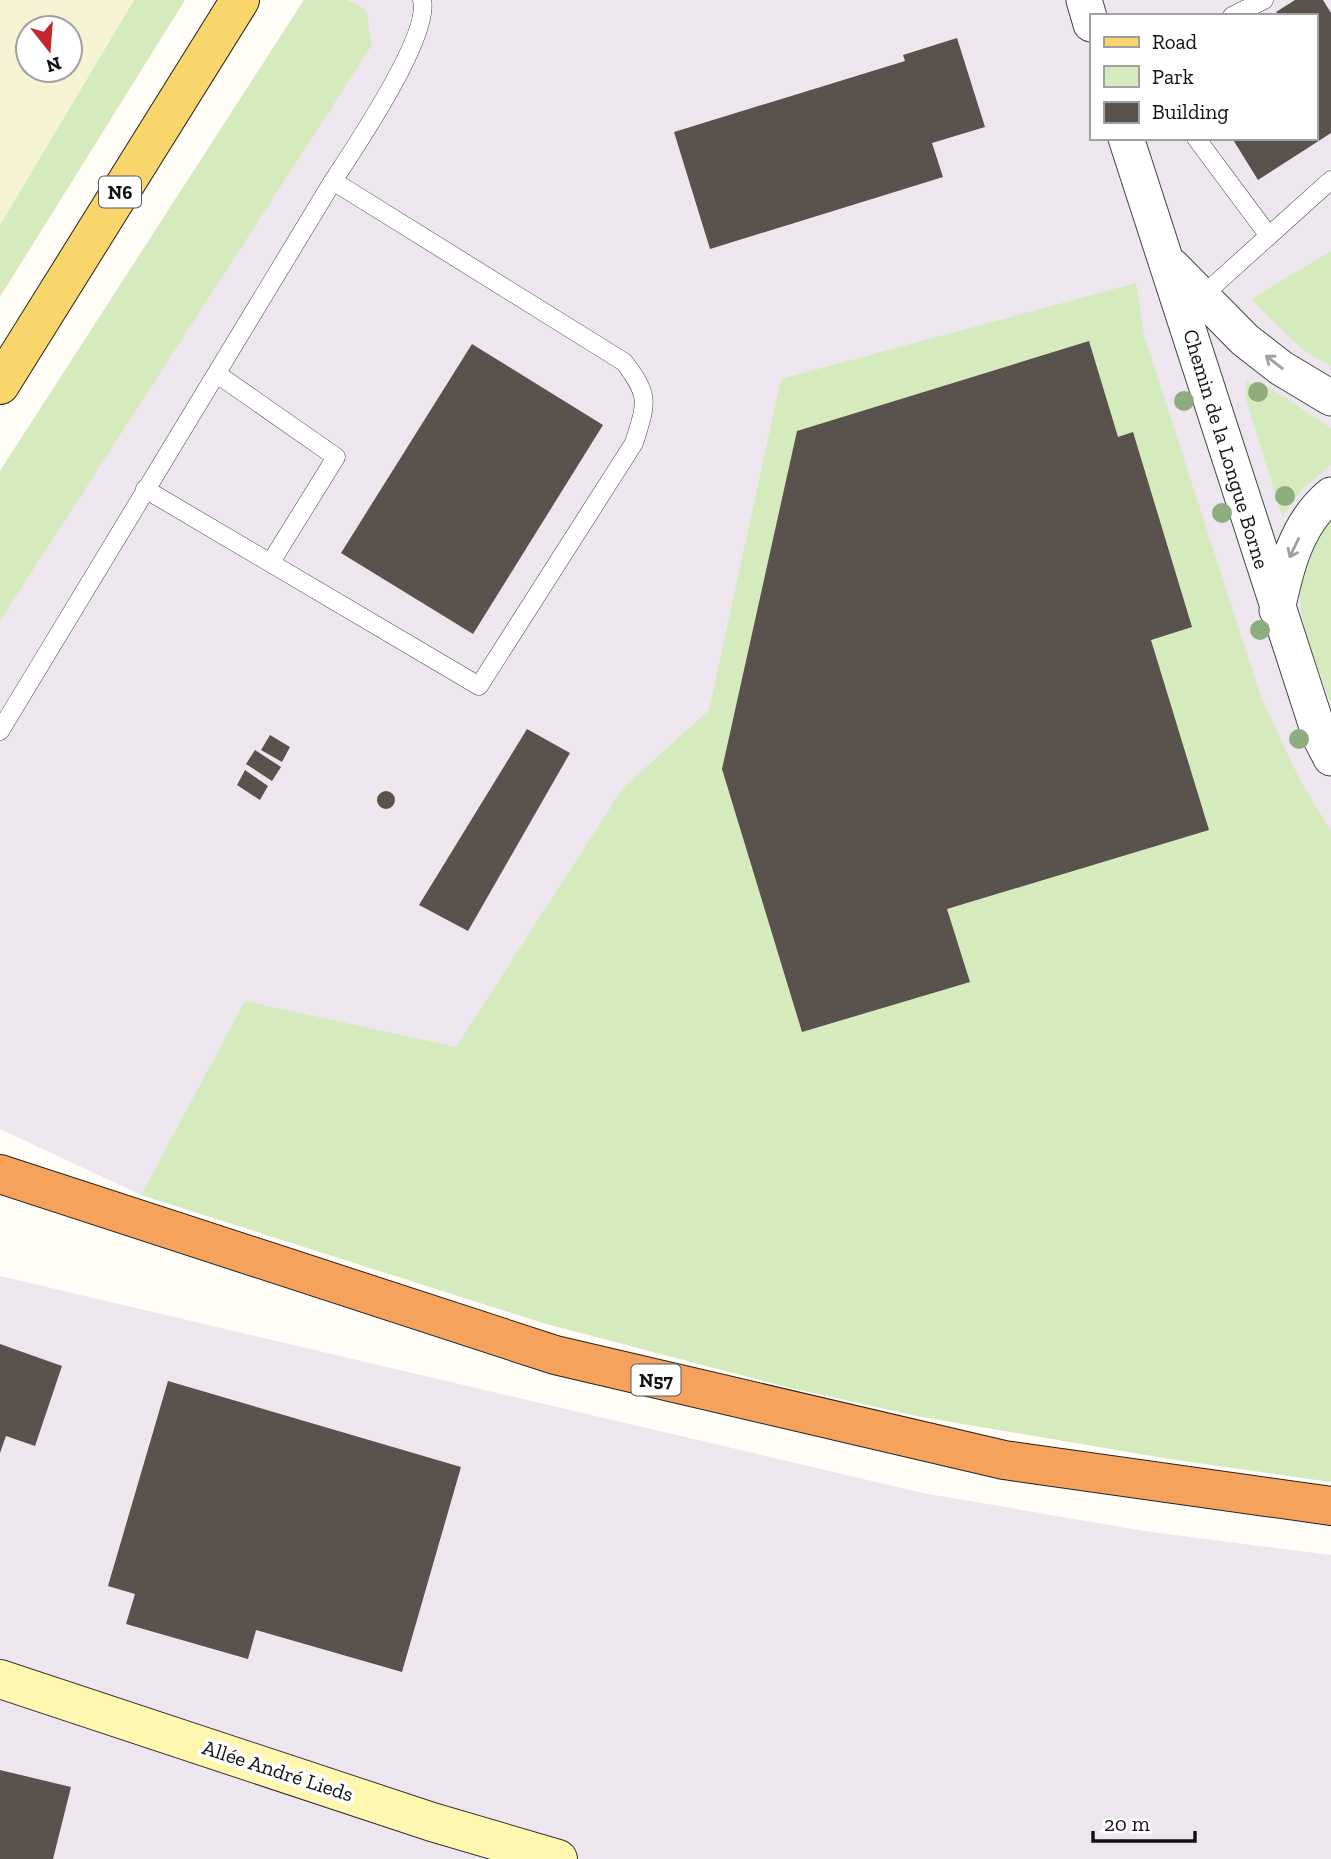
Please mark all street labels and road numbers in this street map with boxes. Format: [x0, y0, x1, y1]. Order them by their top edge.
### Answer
road number: N6 [99, 176, 141, 208]
street label: Chemin de la Longue Borne [1178, 326, 1275, 572]
road number: N57 [632, 1364, 680, 1396]
street label: Allée André Lieds [200, 1734, 357, 1807]

